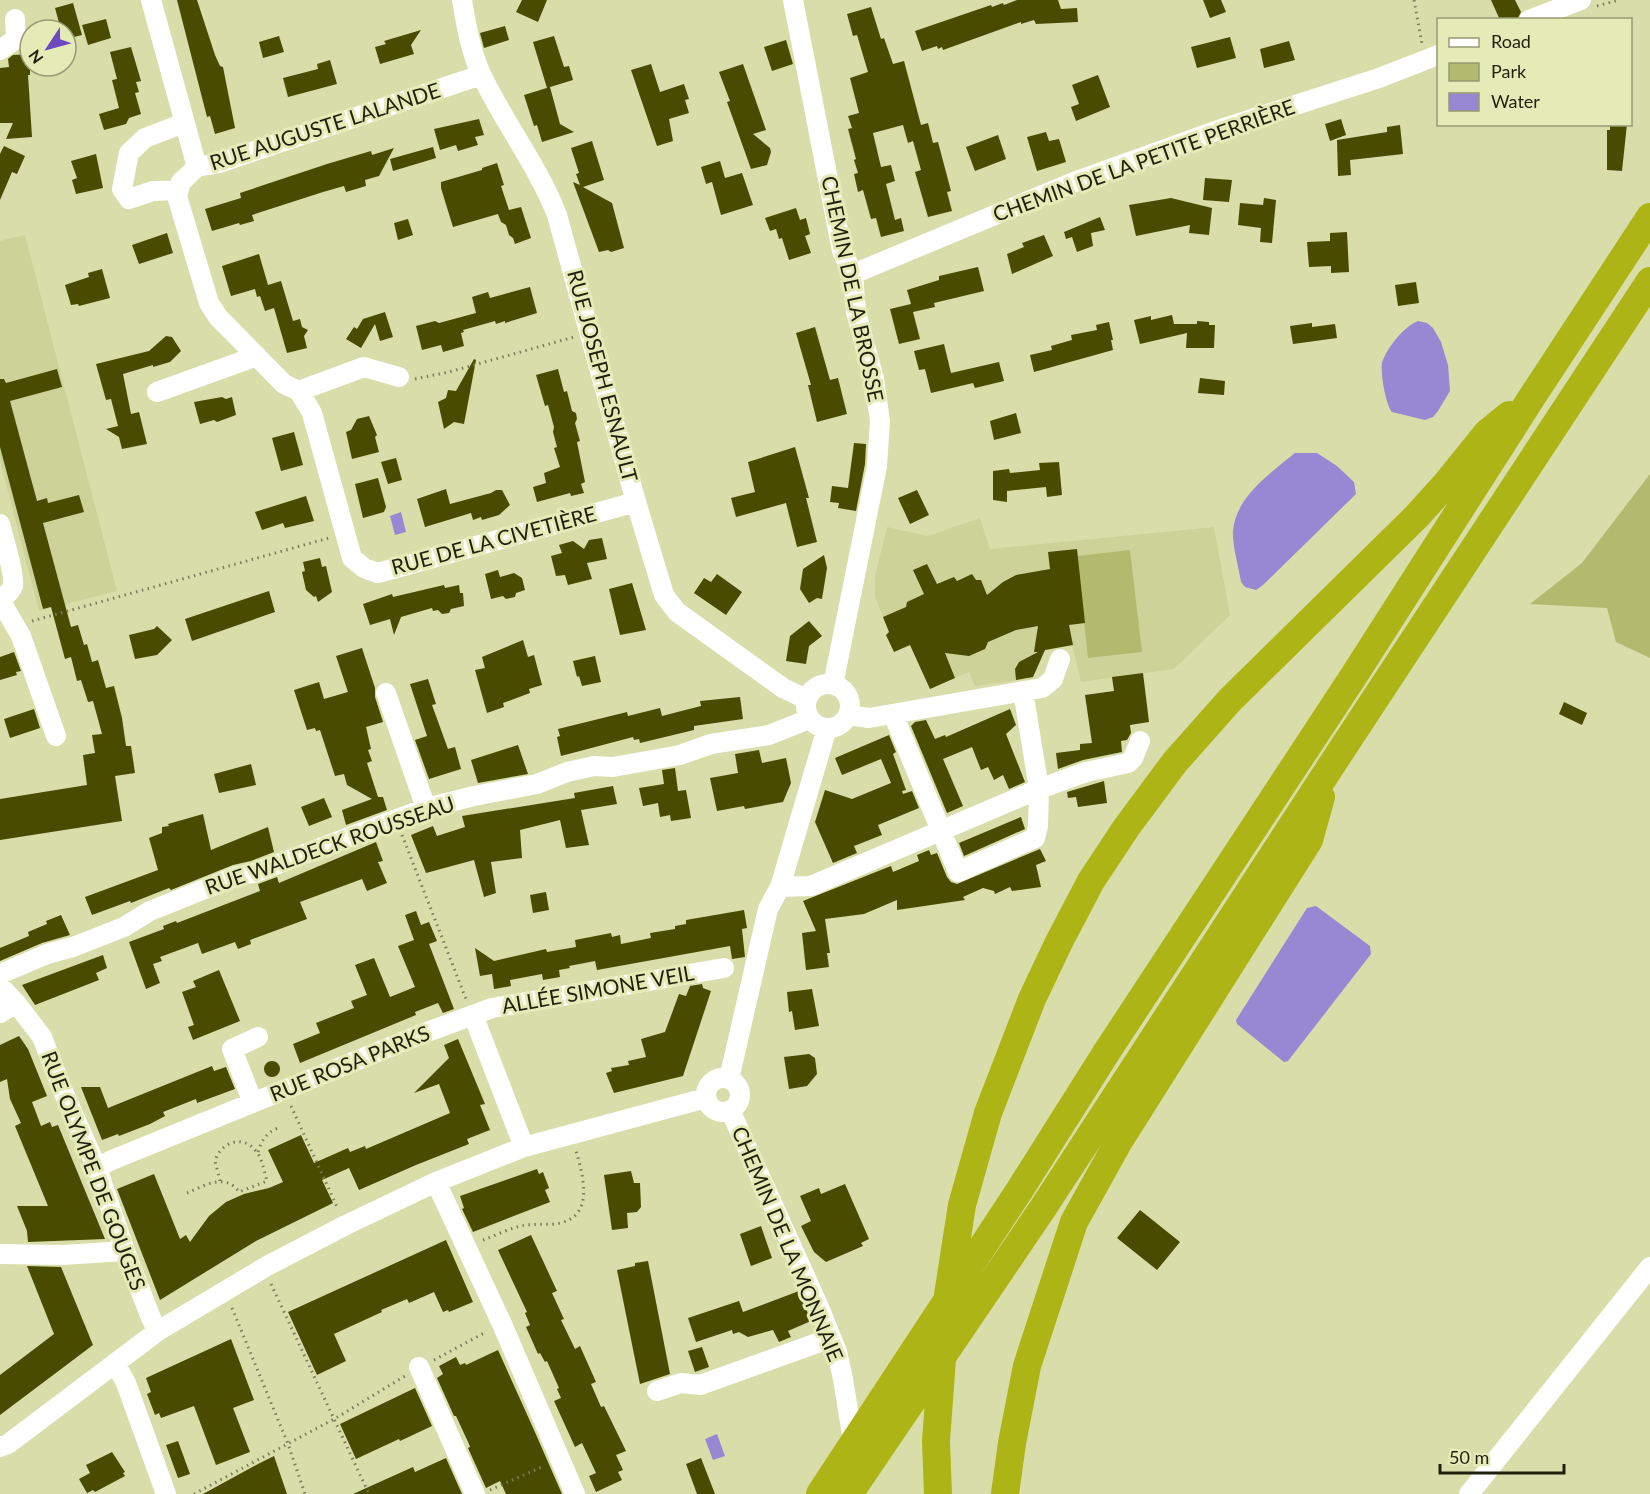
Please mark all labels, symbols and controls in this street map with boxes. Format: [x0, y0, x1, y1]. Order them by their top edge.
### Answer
north arrow [18, 18, 78, 78]
legend [1437, 18, 1632, 126]
text: Road [1491, 30, 1531, 52]
text: N [24, 47, 47, 68]
text: Park [1491, 60, 1527, 82]
street label: RUE AUGUSTE LALANDE [206, 76, 443, 175]
text: Water [1491, 90, 1540, 112]
street label: CHEMIN DE LA PETITE PERRIÈRE [989, 93, 1298, 226]
street label: CHEMIN DE LA BROSSE [817, 173, 890, 404]
street label: RUE JOSEPH ESNAULT [563, 267, 644, 485]
street label: RUE DE LA CIVETIÈRE [388, 500, 599, 579]
street label: RUE WALDECK ROUSSEAU [201, 790, 458, 899]
street label: ALLÉE SIMONE VEIL [500, 959, 696, 1018]
street label: RUE ROSA PARKS [266, 1019, 433, 1106]
street label: RUE OLYMPE DE GOUGES [37, 1047, 152, 1294]
street label: CHEMIN DE LA MONNAIE [727, 1122, 849, 1365]
scale bar [1440, 1437, 1564, 1475]
text: 50 m [1449, 1446, 1489, 1468]

